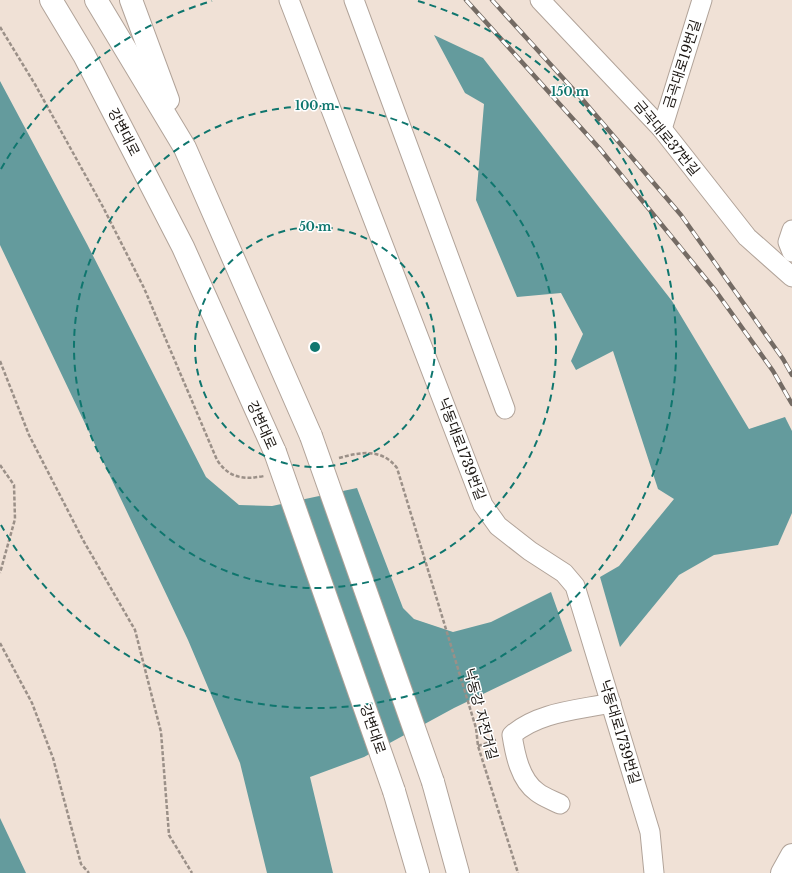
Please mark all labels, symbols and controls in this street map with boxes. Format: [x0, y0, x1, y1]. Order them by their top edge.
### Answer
street label: 금곡대로19번길 [659, 17, 705, 111]
text: 150 m [551, 84, 590, 99]
street label: 금곡대로37번길 [630, 97, 704, 179]
text: 100 m [295, 98, 336, 113]
street label: 강변대로 [104, 105, 144, 159]
text: 50 m [299, 219, 332, 234]
centre of rings [308, 340, 322, 354]
street label: 낙동대로1739번길 [434, 395, 490, 503]
street label: 강변대로 [243, 398, 281, 452]
street label: 낙동강 자전거길 [460, 666, 502, 762]
street label: 낙동대로1739번길 [596, 678, 644, 786]
street label: 강변대로 [356, 702, 390, 756]

